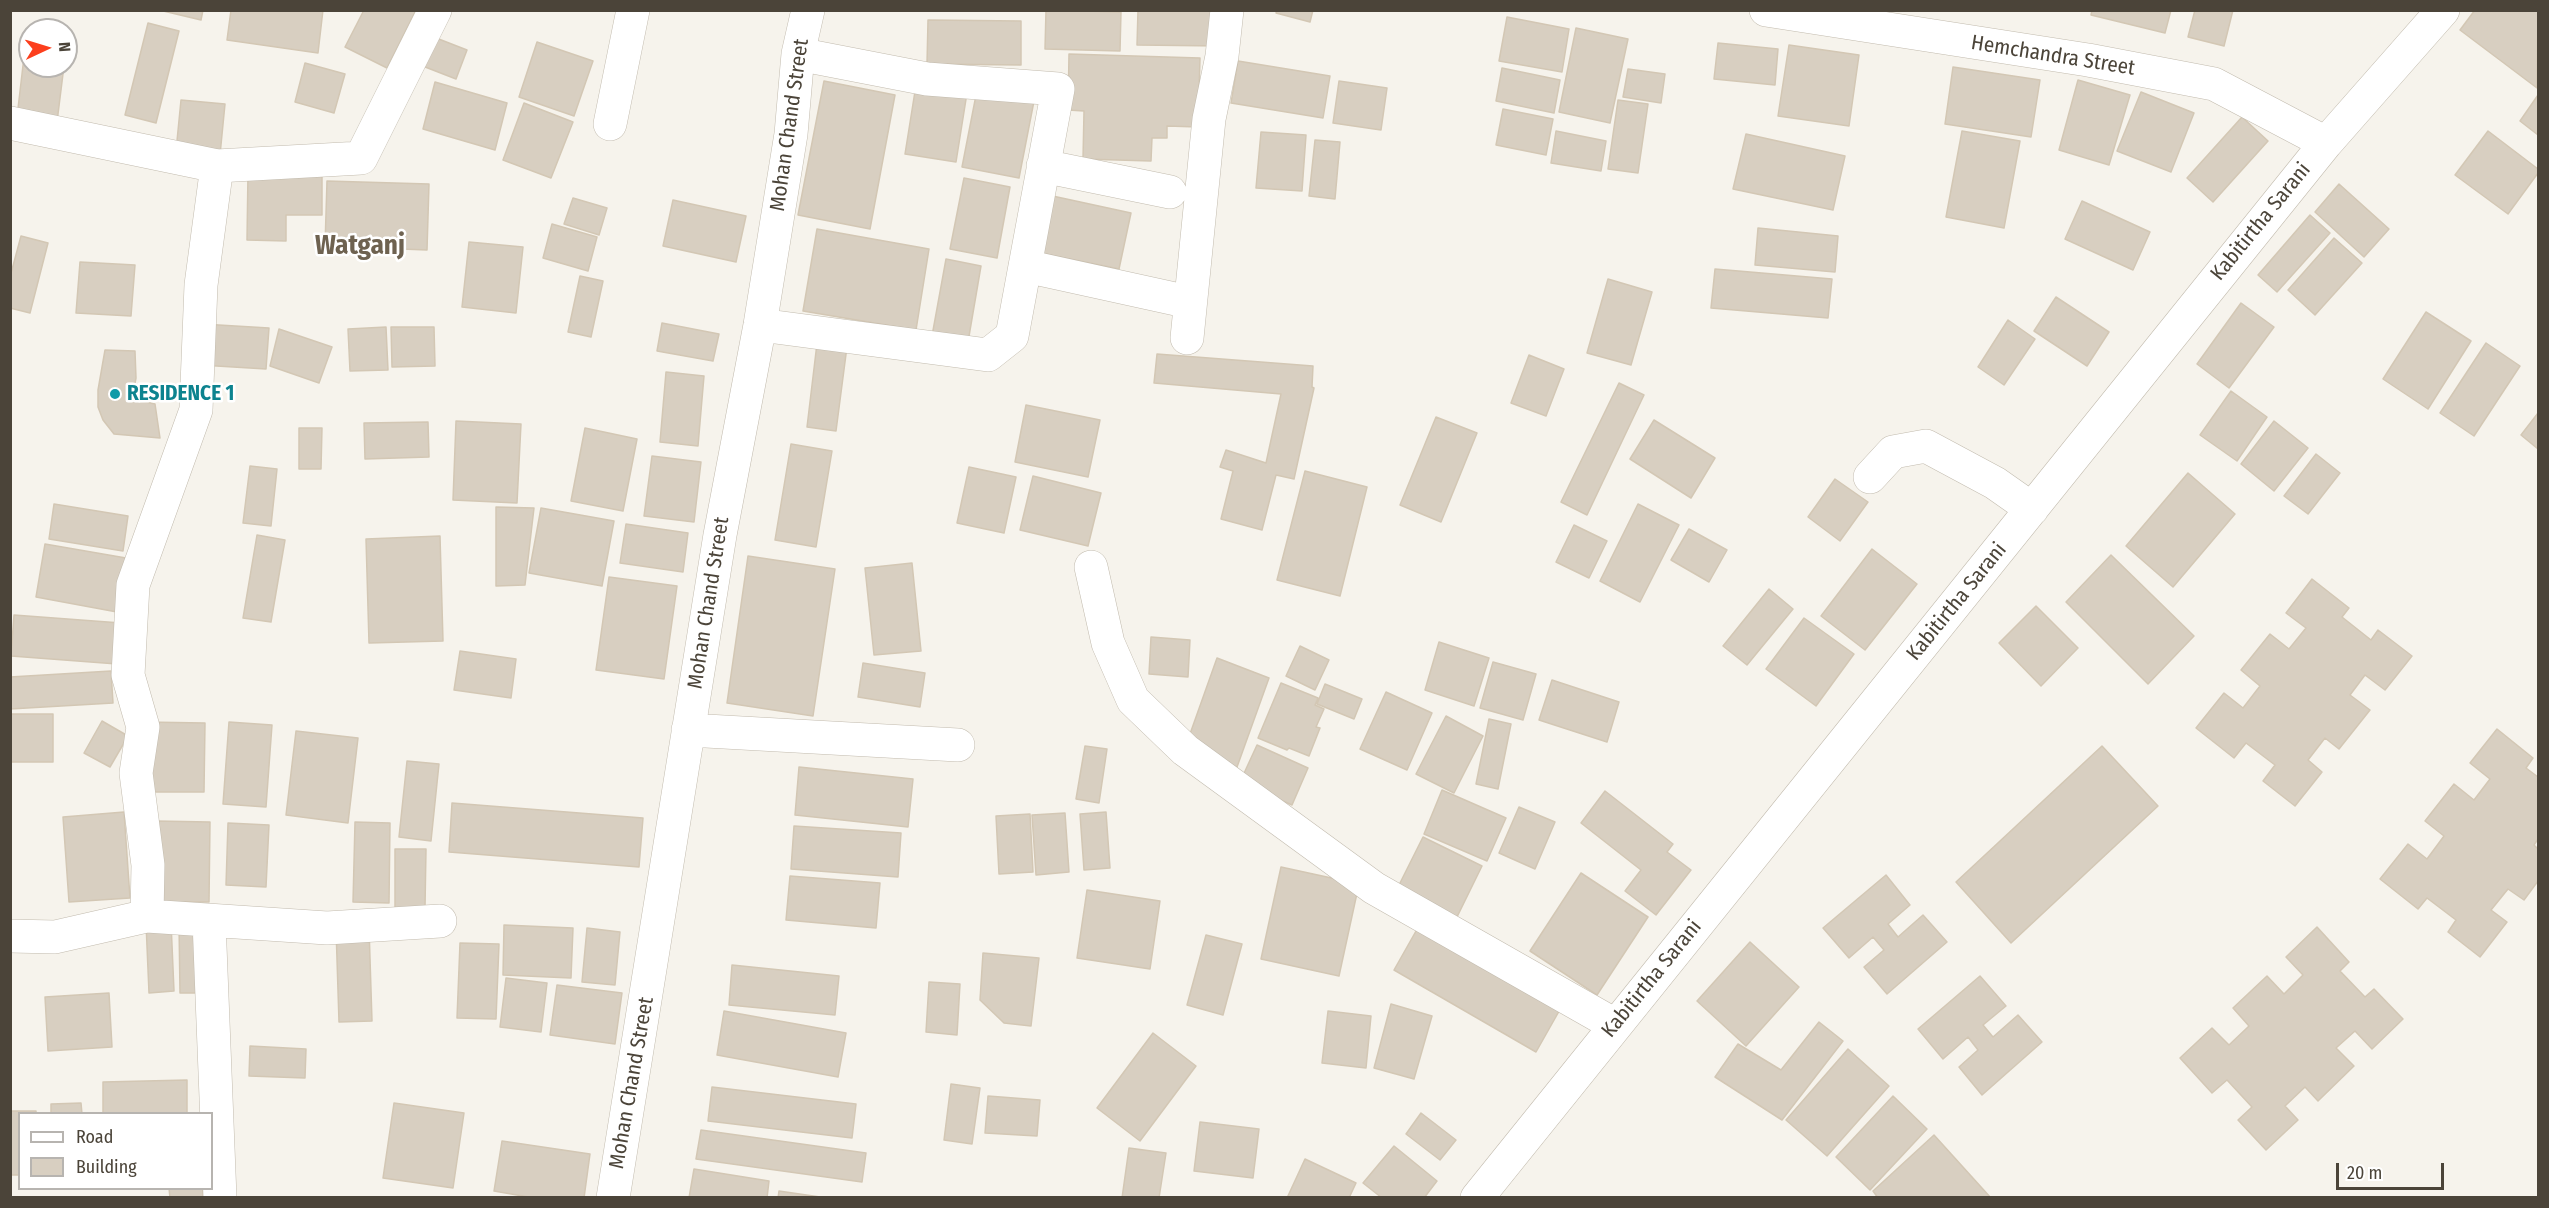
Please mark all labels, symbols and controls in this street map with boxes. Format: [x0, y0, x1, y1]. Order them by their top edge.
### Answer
north arrow [18, 18, 78, 78]
street label: Hemchandra Street [1969, 31, 2137, 81]
street label: Mohan Chand Street [765, 37, 815, 213]
text: N [55, 41, 74, 52]
street label: Kabitirtha Sarani [2206, 158, 2316, 286]
district label: Watganj [315, 230, 405, 262]
place label: RESIDENCE 1 [127, 381, 234, 407]
marker: RESIDENCE 1 [108, 387, 122, 401]
street label: Mohan Chand Street [683, 515, 735, 691]
street label: Kabitirtha Sarani [1902, 538, 2012, 666]
street label: Kabitirtha Sarani [1597, 915, 1707, 1043]
street label: Mohan Chand Street [604, 995, 660, 1171]
legend [18, 1112, 213, 1190]
text: Road [76, 1126, 113, 1148]
scale bar [2339, 1151, 2447, 1189]
text: Building [76, 1156, 137, 1178]
text: 20 m [2347, 1162, 2382, 1184]

